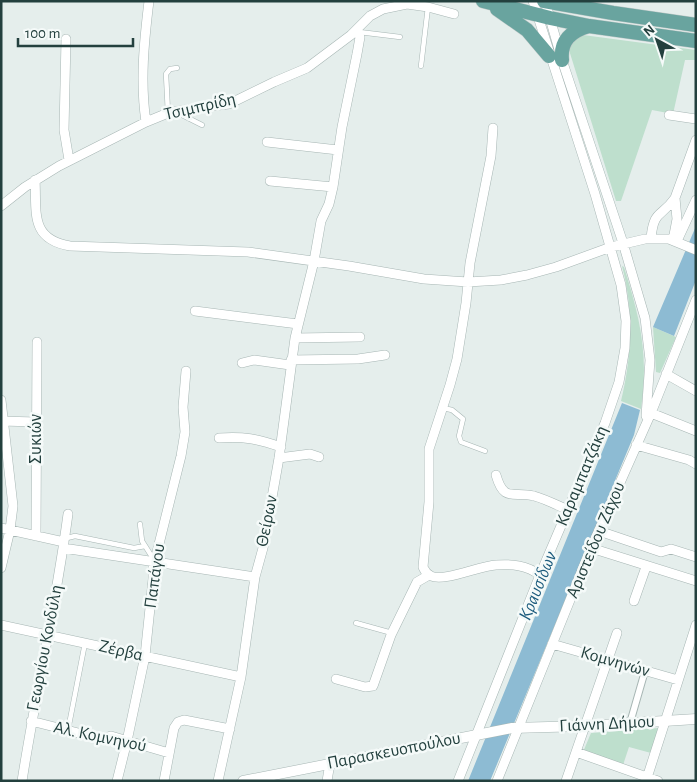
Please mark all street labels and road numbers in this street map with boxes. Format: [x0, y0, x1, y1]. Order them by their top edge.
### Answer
street label: Τσιμπρίδη [162, 89, 238, 124]
street label: Συκιών [27, 414, 45, 464]
street label: Καραμπατζάκη [553, 423, 611, 529]
street label: Αριστείδου Ζάχου [562, 479, 629, 601]
street label: Θείρων [252, 493, 281, 548]
street label: Παπάγου [142, 542, 168, 610]
street label: Γεωργίου Κονδύλη [23, 583, 66, 713]
street label: Ζέρβα [97, 637, 145, 665]
street label: Κομνηνών [578, 644, 652, 681]
street label: Γιάννη Δήμου [559, 713, 655, 735]
street label: Αλ. Κομνηνού [52, 718, 148, 756]
street label: Παρασκευοπούλου [326, 729, 462, 773]

